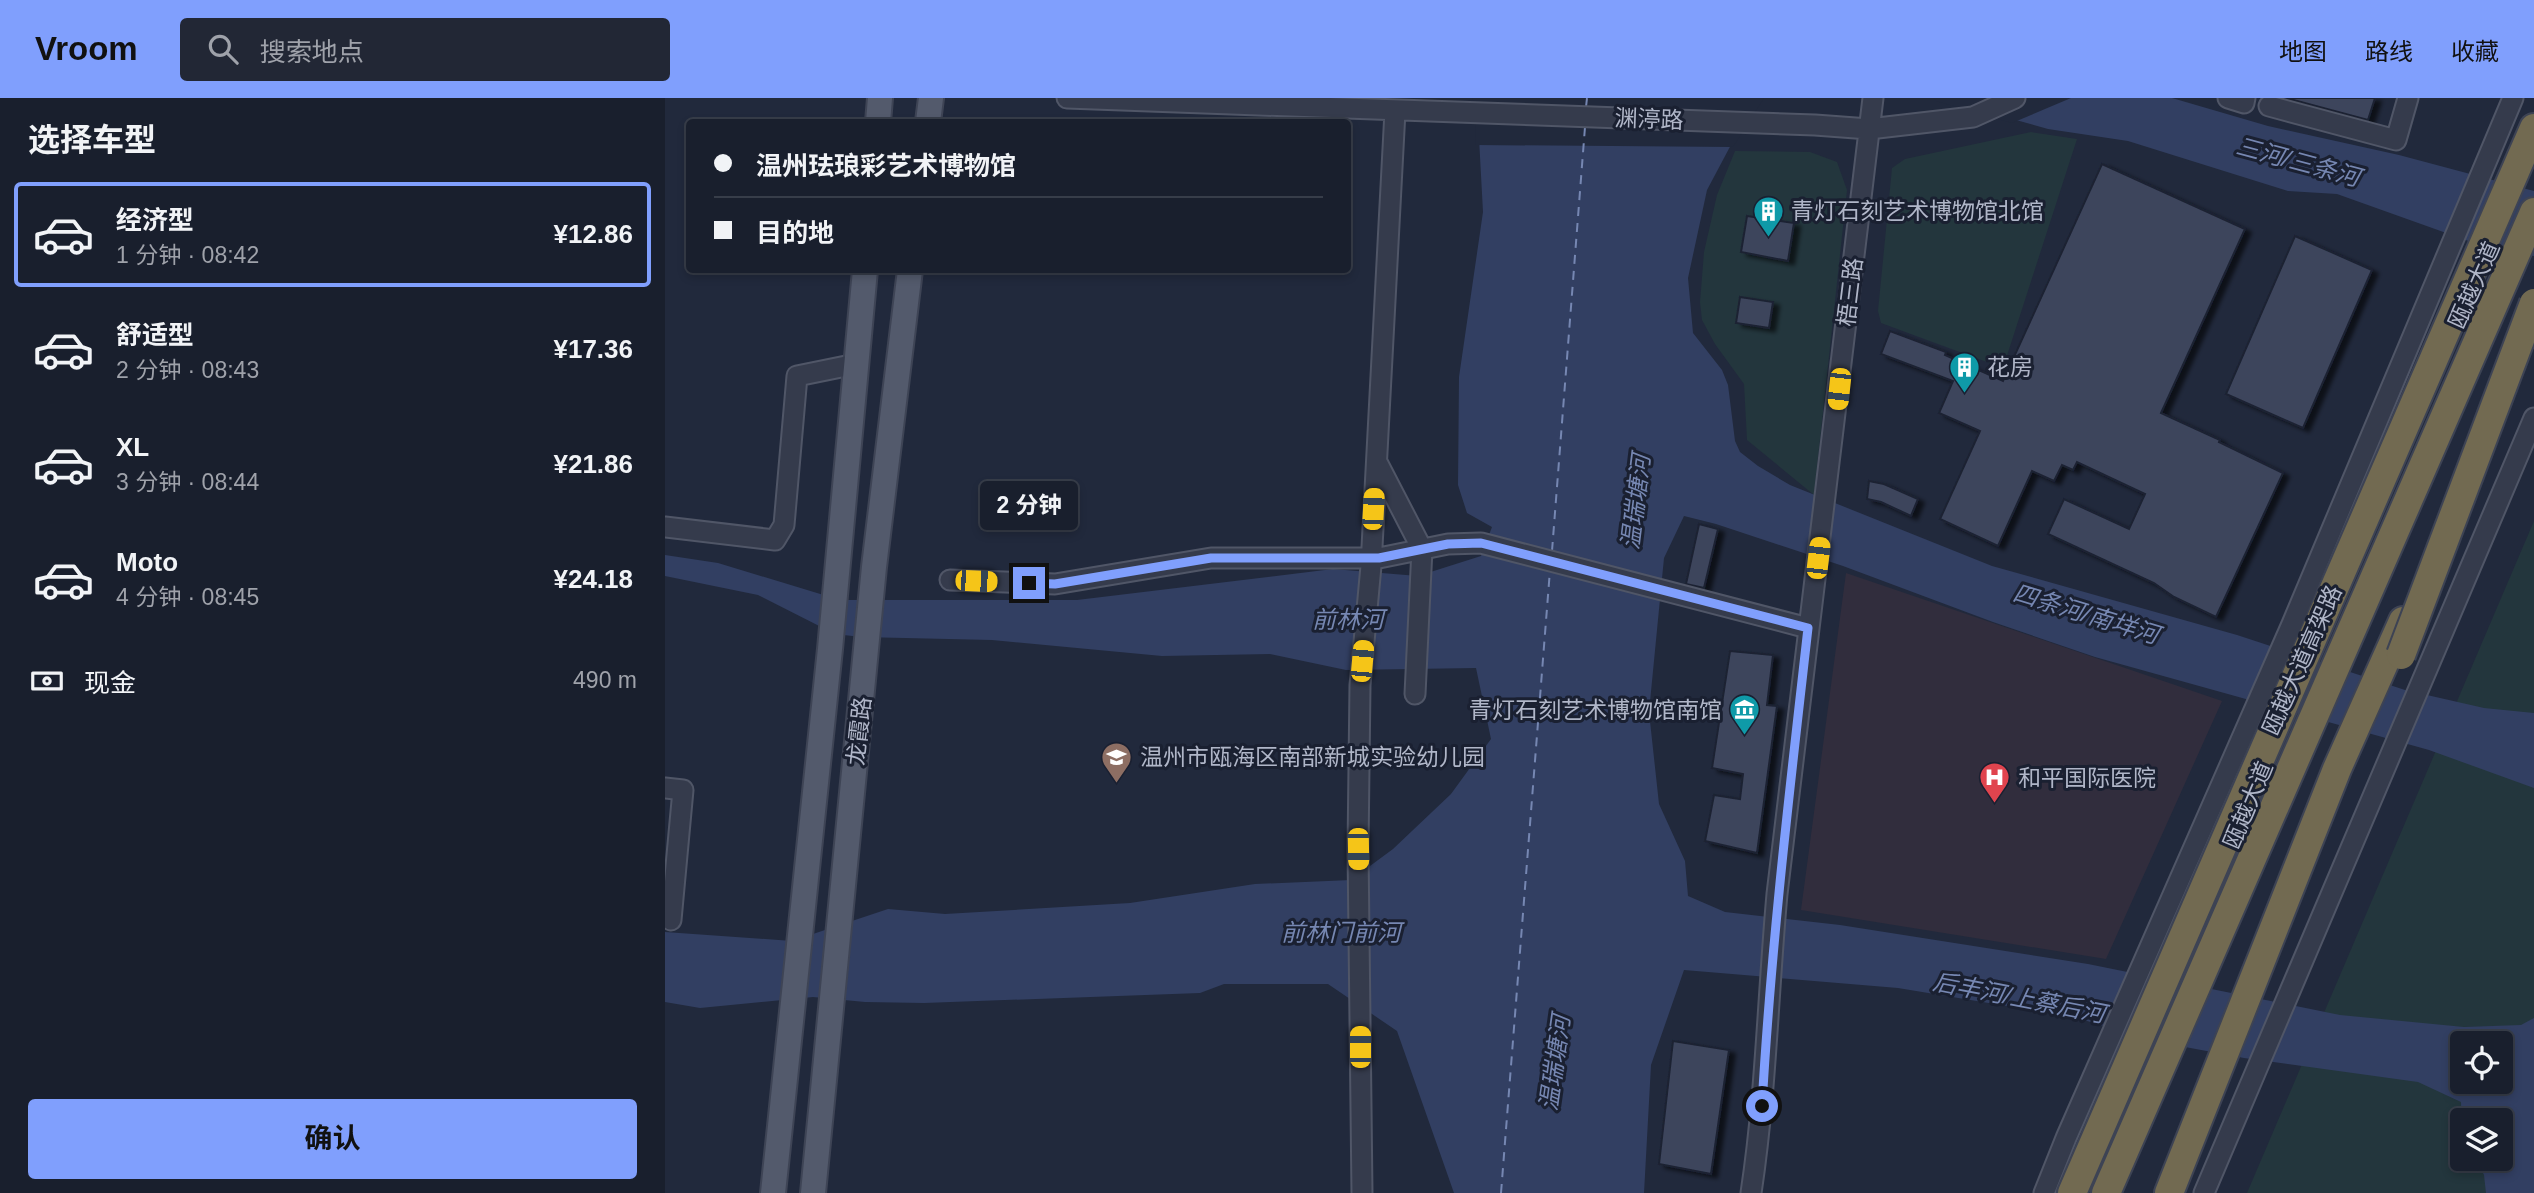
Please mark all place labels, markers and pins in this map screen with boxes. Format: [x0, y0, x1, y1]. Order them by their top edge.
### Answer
building icon: 青灯石刻艺术博物馆北馆 [1751, 194, 1785, 238]
place label: 青灯石刻艺术博物馆北馆 [1791, 198, 2044, 224]
building icon: 花房 [1947, 350, 1981, 394]
place label: 花房 [1987, 354, 2033, 380]
museum icon: 青灯石刻艺术博物馆南馆 [1728, 693, 1762, 737]
place label: 青灯石刻艺术博物馆南馆 [1469, 697, 1722, 723]
school or university icon: 温州市瓯海区南部新城实验幼儿园 [1100, 740, 1134, 784]
place label: 温州市瓯海区南部新城实验幼儿园 [1140, 744, 1485, 770]
hospital icon: 和平国际医院 [1978, 761, 2012, 805]
place label: 和平国际医院 [2018, 765, 2156, 791]

